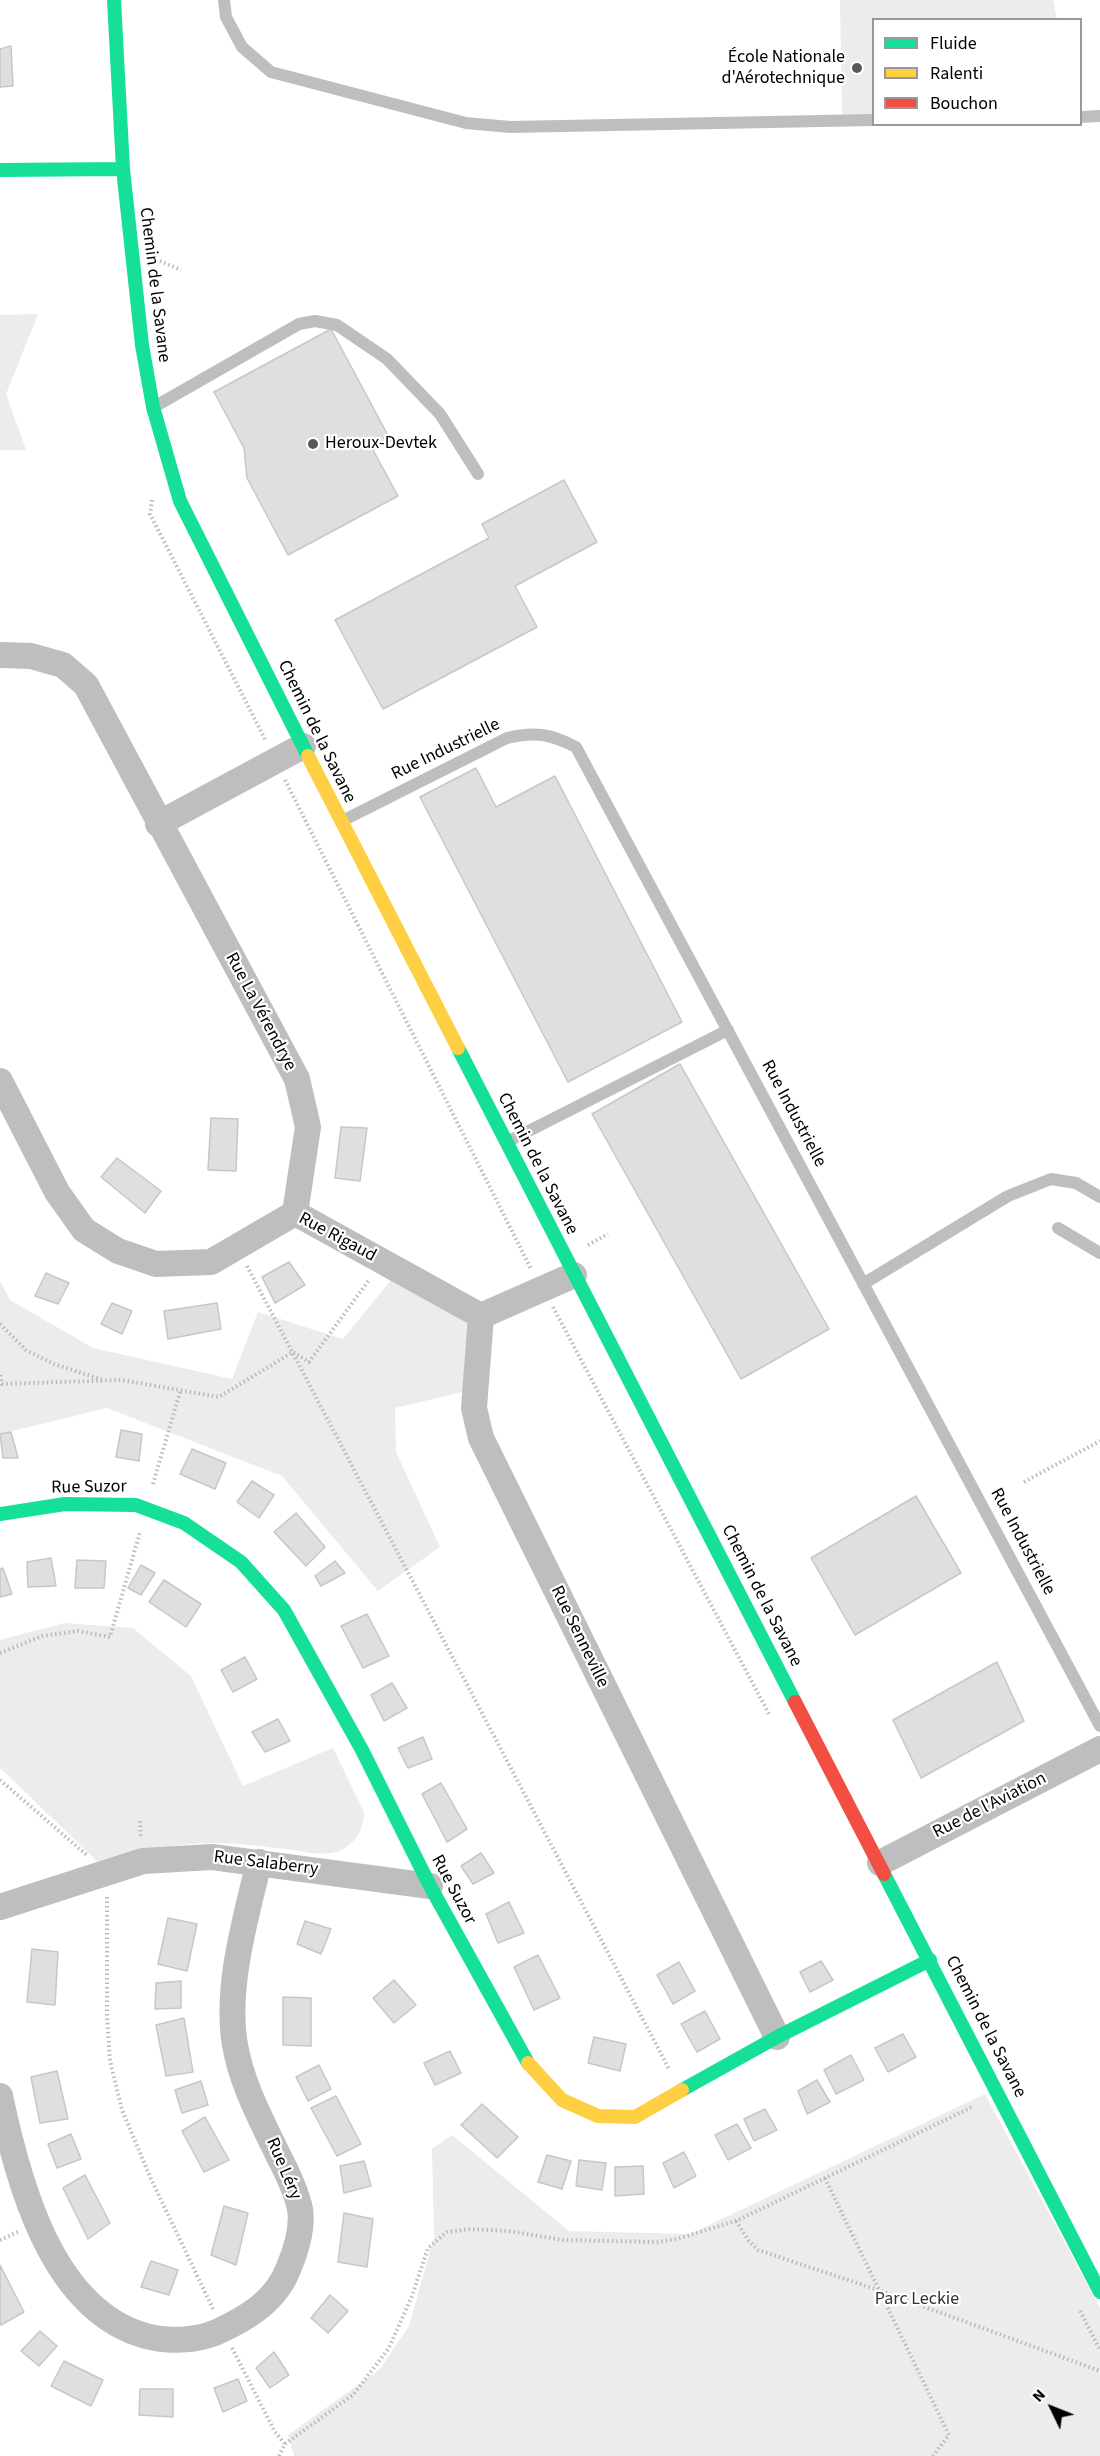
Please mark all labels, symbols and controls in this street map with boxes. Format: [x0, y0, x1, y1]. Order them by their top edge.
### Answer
legend [872, 18, 1082, 126]
text: Fluide [930, 31, 977, 56]
place label: École Nationale d'Aérotechnique [722, 47, 845, 90]
marker: École Nationale d'Aérotechnique [850, 61, 864, 75]
text: Ralenti [930, 61, 983, 86]
text: Bouchon [930, 91, 998, 116]
street label: Chemin de la Savane [134, 206, 174, 364]
place label: Heroux-Devtek [325, 433, 437, 455]
marker: Heroux-Devtek [306, 437, 320, 451]
street label: Chemin de la Savane [272, 657, 360, 807]
street label: Rue Industrielle [388, 714, 504, 786]
street label: Rue La Vérendrye [220, 949, 300, 1075]
street label: Rue Industrielle [756, 1057, 830, 1171]
street label: Chemin de la Savane [492, 1090, 582, 1238]
street label: Rue Rigaud [294, 1209, 380, 1267]
street label: Rue Suzor [51, 1477, 127, 1499]
street label: Rue Industrielle [985, 1485, 1059, 1599]
street label: Chemin de la Savane [716, 1522, 806, 1670]
street label: Rue Senneville [545, 1582, 613, 1692]
street label: Rue de l'Aviation [930, 1768, 1050, 1844]
street label: Rue Salaberry [213, 1847, 319, 1881]
street label: Rue Suzor [426, 1852, 480, 1928]
street label: Chemin de la Savane [940, 1953, 1030, 2101]
street label: Rue Léry [260, 2135, 306, 2203]
park label: Parc Leckie [875, 2289, 959, 2311]
north arrow [1022, 2378, 1082, 2438]
text: N [1027, 2384, 1051, 2407]

